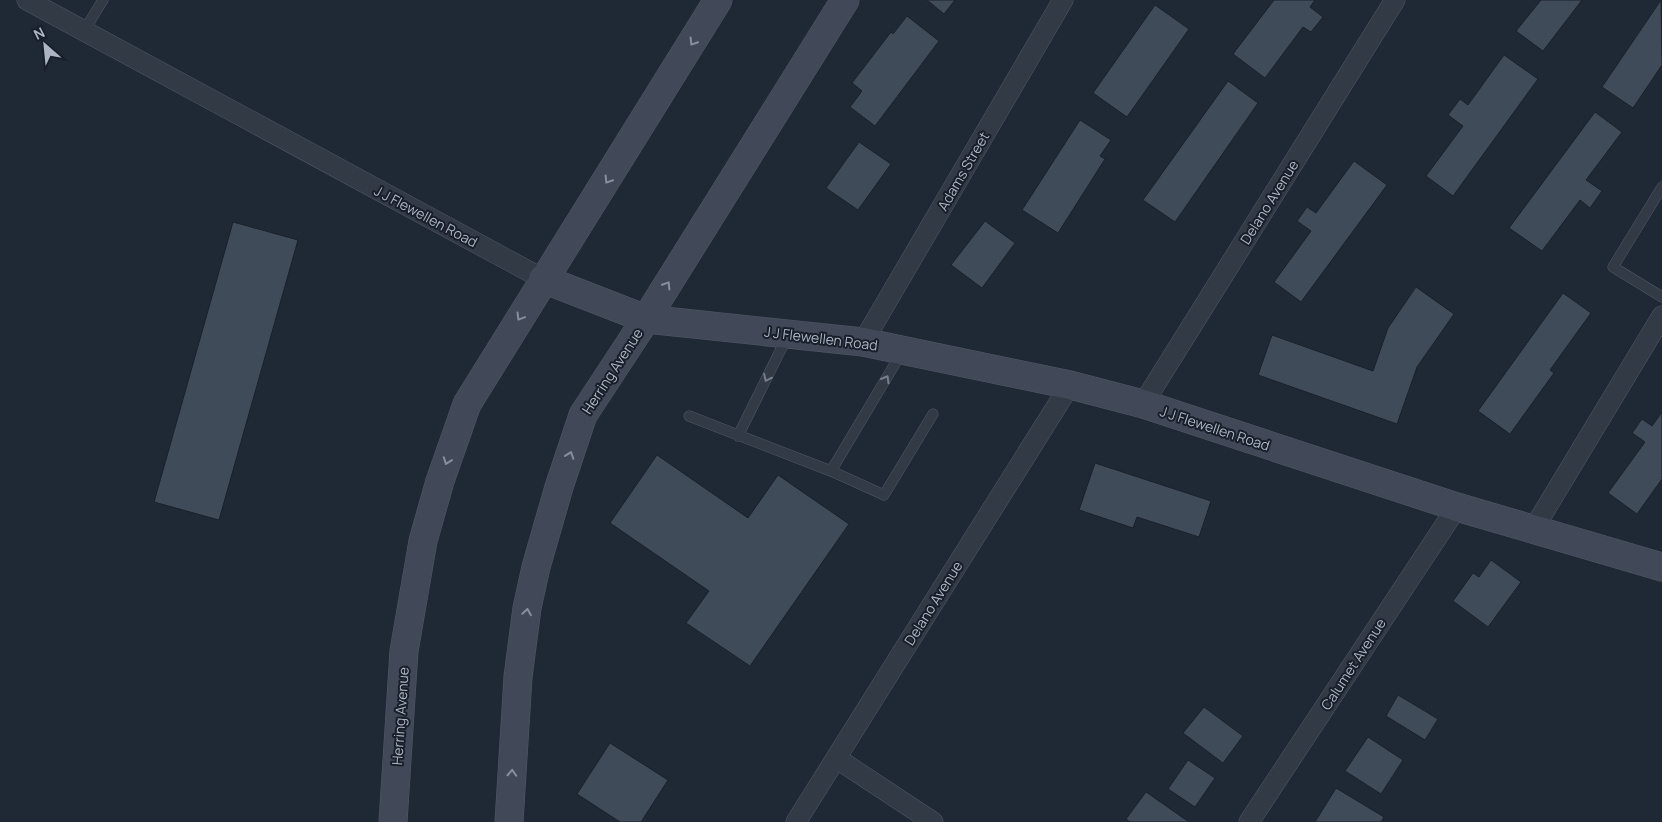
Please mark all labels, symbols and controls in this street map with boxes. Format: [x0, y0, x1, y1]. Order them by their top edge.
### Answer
north arrow [20, 20, 70, 70]
text: N [30, 22, 48, 44]
one-way arrow [690, 36, 699, 45]
street label: Adams Street [933, 128, 993, 214]
street label: Delano Avenue [1236, 156, 1302, 248]
one-way arrow [605, 175, 614, 184]
street label: J J Flewellen Road [371, 181, 481, 251]
one-way arrow [661, 281, 671, 290]
one-way arrow [517, 311, 527, 320]
street label: J J Flewellen Road [763, 322, 879, 354]
street label: Herring Avenue [577, 325, 647, 417]
one-way arrow [763, 373, 773, 382]
one-way arrow [879, 376, 889, 385]
street label: J J Flewellen Road [1158, 401, 1272, 455]
one-way arrow [564, 451, 574, 460]
one-way arrow [443, 456, 453, 465]
street label: Delano Avenue [900, 557, 966, 649]
one-way arrow [521, 607, 531, 616]
street label: Calumet Avenue [1316, 614, 1390, 714]
street label: Herring Avenue [387, 666, 413, 766]
one-way arrow [507, 769, 518, 777]

